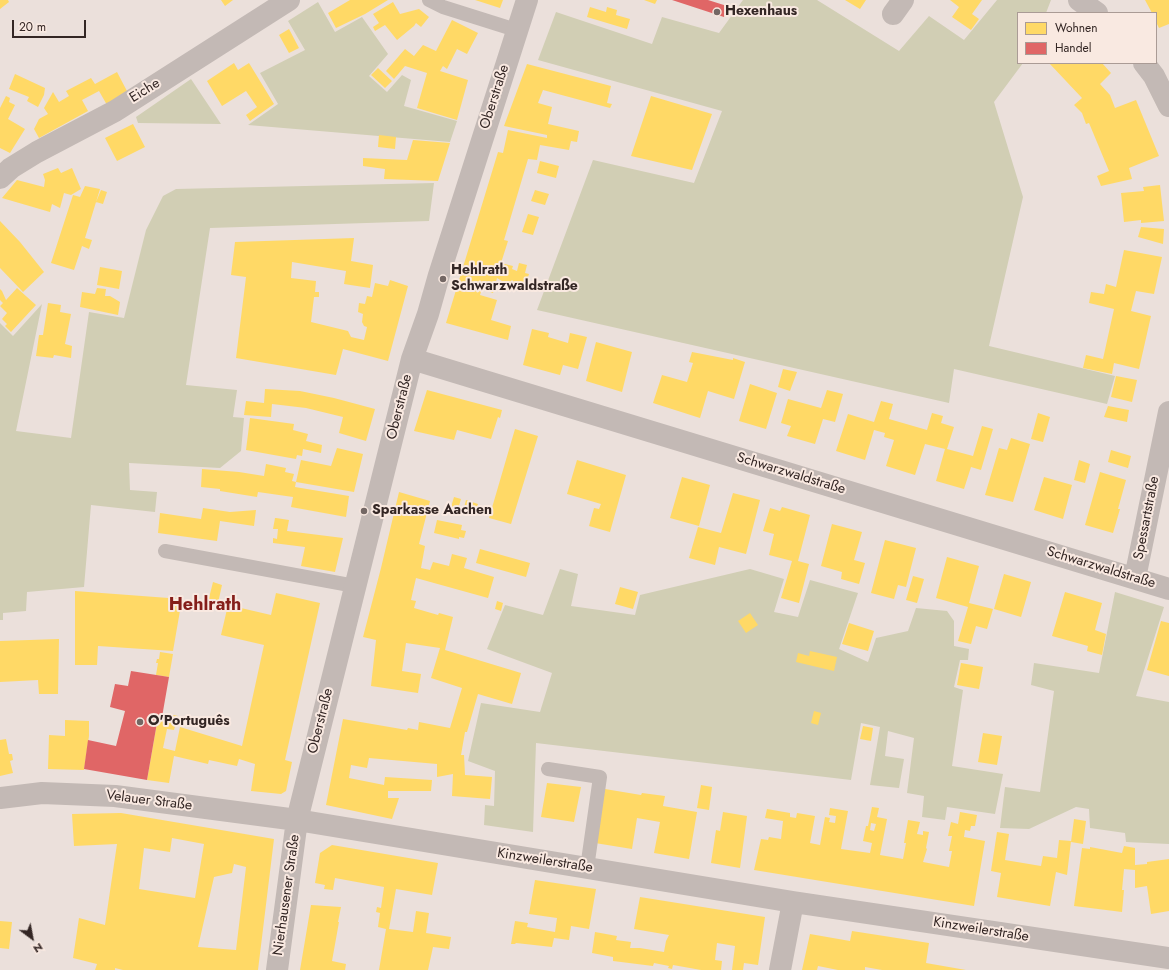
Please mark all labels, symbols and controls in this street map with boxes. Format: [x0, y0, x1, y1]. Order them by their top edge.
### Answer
place label: Hexenhaus [725, 4, 797, 20]
marker: Hexenhaus [712, 7, 722, 17]
scale bar [14, 12, 88, 38]
legend [1017, 12, 1157, 64]
text: 20 m [19, 18, 46, 36]
text: Wohnen [1055, 19, 1098, 37]
text: Handel [1055, 39, 1091, 57]
street label: Oberstraße [477, 63, 513, 131]
street label: Eiche [127, 75, 163, 107]
place label: Hehlrath Schwarzwaldstraße [451, 263, 578, 296]
marker: Hehlrath Schwarzwaldstraße [438, 274, 448, 284]
street label: Oberstraße [384, 373, 416, 441]
street label: Schwarzwaldstraße [735, 449, 847, 499]
street label: Spessartstraße [1131, 475, 1163, 561]
place label: Sparkasse Aachen [372, 503, 492, 519]
marker: Sparkasse Aachen [359, 506, 369, 516]
street label: Schwarzwaldstraße [1045, 543, 1157, 593]
district label: Hehlrath [169, 595, 241, 617]
street label: Oberstraße [305, 687, 337, 755]
place label: O'Português [148, 714, 230, 730]
marker: O'Português [135, 717, 145, 727]
street label: Velauer Straße [105, 787, 193, 815]
street label: Nierhausener Straße [270, 833, 304, 957]
street label: Kinzweilerstraße [496, 845, 594, 877]
street label: Kinzweilerstraße [932, 914, 1030, 946]
north arrow [12, 918, 52, 958]
text: N [30, 939, 46, 957]

